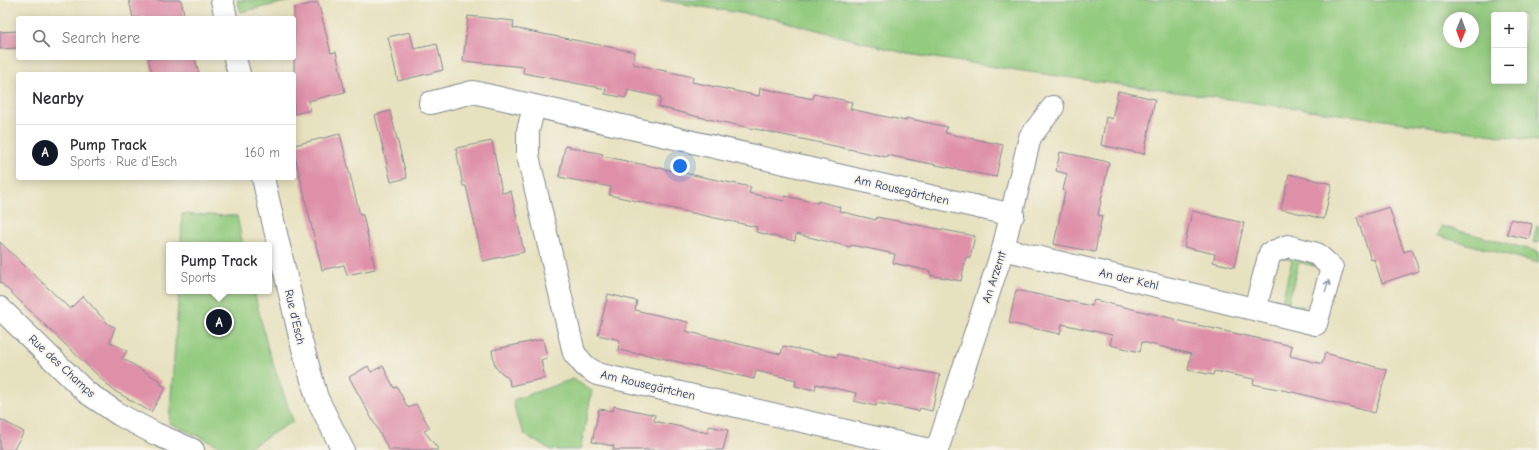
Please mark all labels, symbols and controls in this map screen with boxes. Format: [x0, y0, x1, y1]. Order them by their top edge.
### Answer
north arrow [1443, 12, 1479, 48]
map controls [1491, 12, 1527, 84]
button: + [1491, 12, 1527, 48]
search box [16, 16, 296, 60]
icon: search [30, 27, 52, 49]
text: Search here [62, 29, 140, 47]
button: − [1491, 48, 1527, 84]
text: Nearby [32, 89, 83, 108]
text: Pump Track [70, 136, 147, 154]
text: A [41, 145, 49, 160]
text: 160 m [245, 145, 280, 160]
text: Sports · Rue d'Esch [70, 154, 177, 169]
your location [670, 156, 690, 176]
street label: Am Rousegärtchen [853, 172, 951, 208]
popup [166, 242, 272, 294]
street label: An Arzemt [979, 249, 1009, 305]
text: Pump Track [181, 252, 257, 270]
street label: An der Kehl [1098, 265, 1160, 293]
text: Sports [181, 270, 216, 285]
one-way arrow [1323, 280, 1331, 293]
street label: Rue d'Esch [282, 288, 308, 346]
pin: A [206, 307, 232, 337]
street label: Rue des Champs [26, 332, 98, 400]
street label: Am Rousegärtchen [599, 367, 697, 403]

